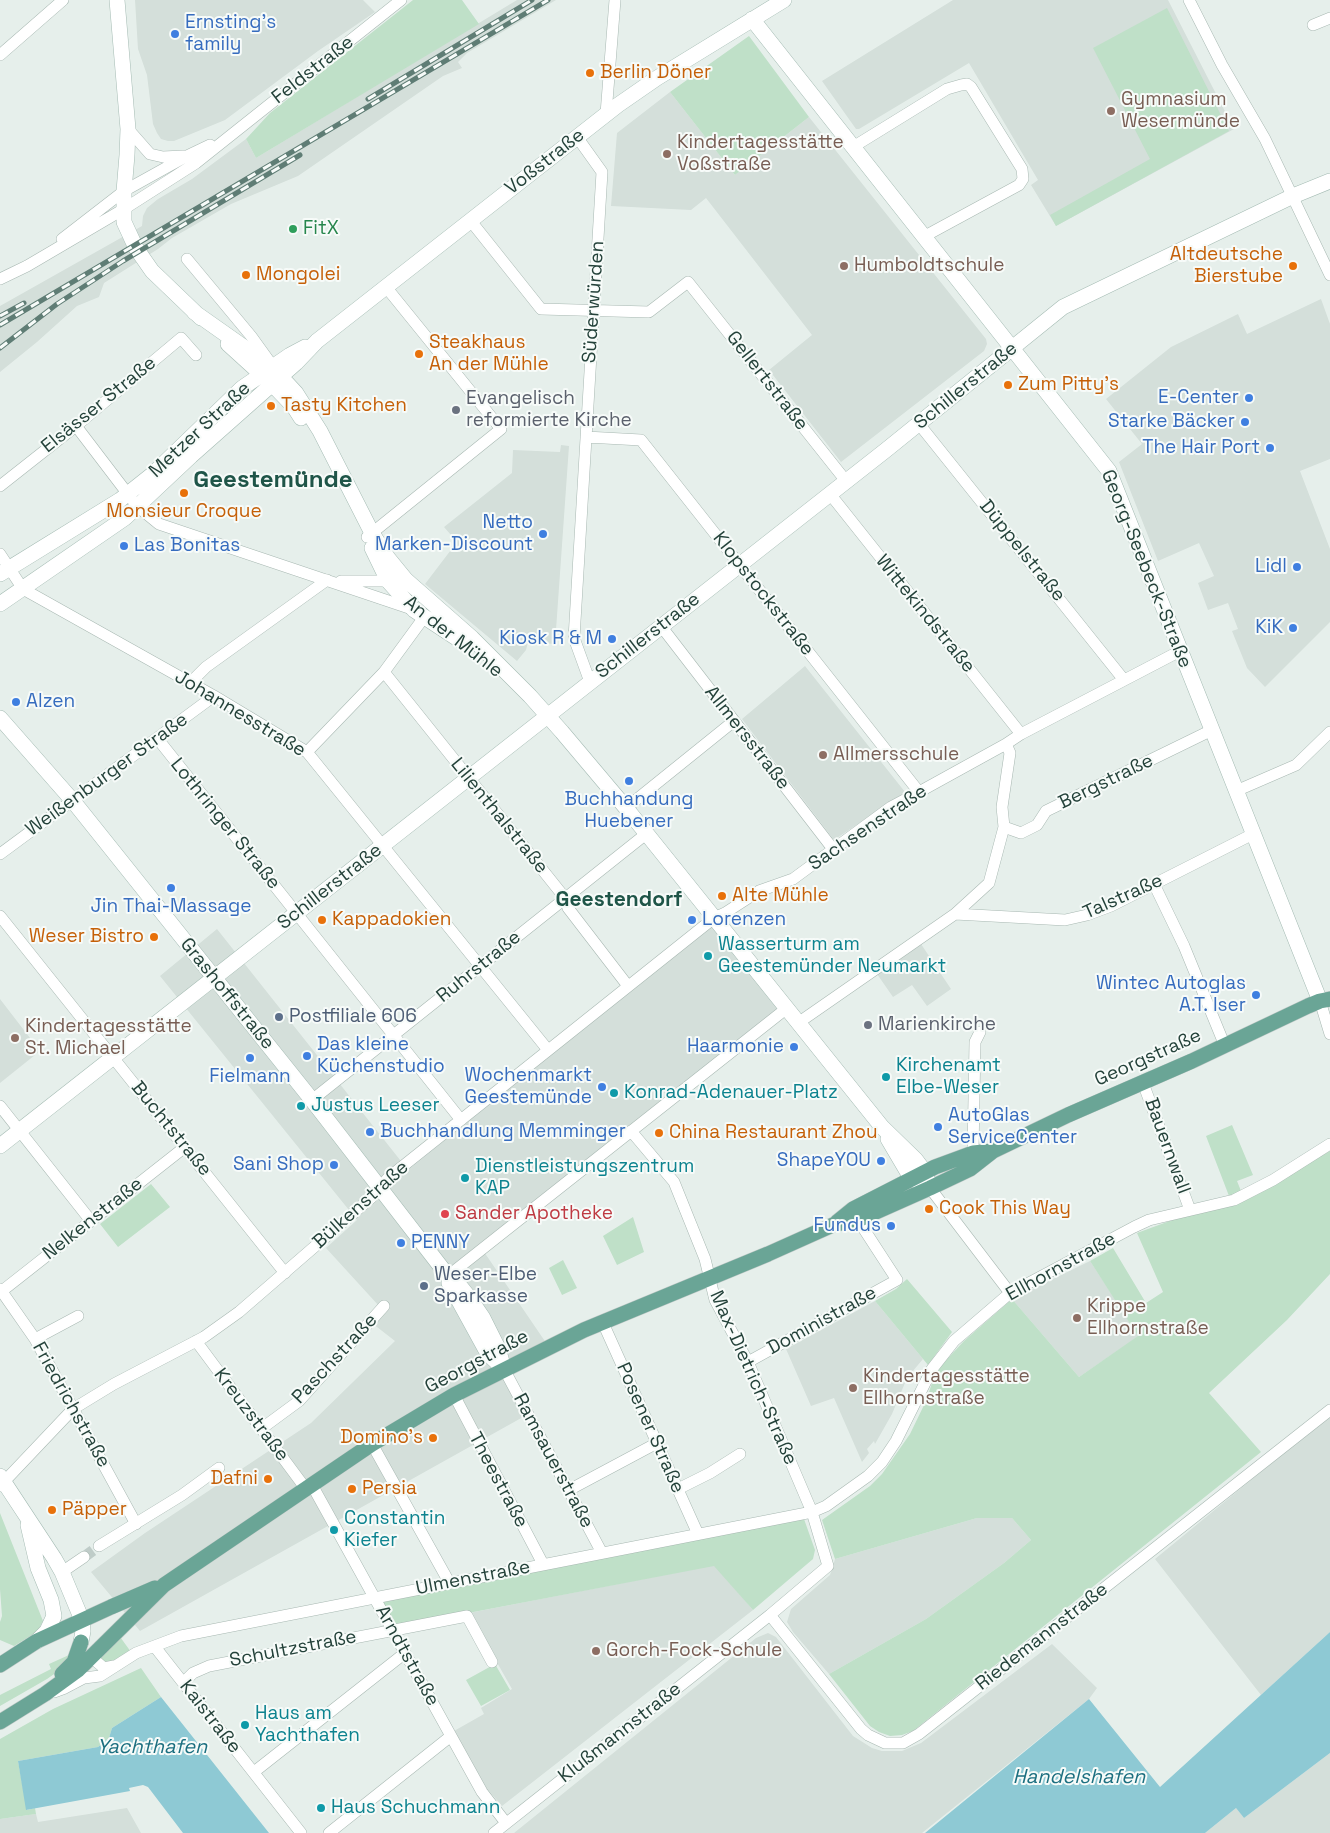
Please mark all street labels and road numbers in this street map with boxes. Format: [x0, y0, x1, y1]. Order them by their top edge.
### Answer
street label: Feldstraße [267, 31, 359, 109]
street label: Voßstraße [501, 124, 589, 200]
street label: Süderwürden [578, 240, 610, 364]
street label: Gellertstraße [721, 327, 813, 435]
street label: Schillerstraße [910, 337, 1022, 435]
street label: Elsässer Straße [37, 352, 161, 458]
street label: Metzer Straße [145, 377, 255, 483]
street label: Georg-Seebeck-Straße [1096, 467, 1196, 671]
street label: Düppelstraße [974, 496, 1070, 606]
street label: Klopstockstraße [708, 527, 818, 661]
street label: Wittekindstraße [870, 550, 980, 678]
street label: Schillerstraße [591, 588, 705, 684]
street label: An der Mühle [399, 591, 507, 683]
street label: Johannesstraße [170, 666, 310, 762]
street label: Allmersstraße [699, 682, 795, 794]
street label: Weißenburger Straße [22, 709, 192, 841]
street label: Bergstraße [1055, 749, 1157, 815]
street label: Lilienthalstraße [445, 753, 553, 879]
street label: Lothringer Straße [165, 754, 285, 894]
street label: Sachsenstraße [805, 780, 931, 876]
street label: Schillerstraße [273, 839, 387, 935]
street label: Talstraße [1080, 869, 1166, 925]
street label: Ruhrstraße [432, 926, 526, 1008]
street label: Grashoffstraße [175, 934, 279, 1054]
street label: Georgstraße [1091, 1024, 1205, 1092]
street label: Buchtstraße [126, 1077, 216, 1181]
street label: Bauernwall [1139, 1095, 1195, 1197]
street label: Bülkenstraße [308, 1156, 414, 1254]
street label: Nelkenstraße [38, 1173, 148, 1265]
street label: Ellhornstraße [1002, 1228, 1120, 1306]
street label: Doministraße [764, 1282, 880, 1360]
street label: Max-Dietrich-Straße [704, 1287, 802, 1469]
street label: Paschstraße [288, 1309, 382, 1409]
street label: Georgstraße [421, 1325, 533, 1399]
street label: Friedrichstraße [27, 1338, 115, 1472]
street label: Posener Straße [611, 1359, 689, 1497]
street label: Kreuzstraße [209, 1364, 293, 1466]
street label: Ramsauerstraße [508, 1390, 598, 1532]
street label: Theestraße [463, 1428, 533, 1532]
street label: Ulmenstraße [414, 1556, 532, 1600]
street label: Riedemannstraße [971, 1578, 1113, 1696]
street label: Arndtstraße [370, 1602, 444, 1710]
street label: Schultzstraße [228, 1626, 358, 1672]
street label: Kaistraße [174, 1676, 246, 1758]
street label: Klußmannstraße [554, 1678, 686, 1788]

